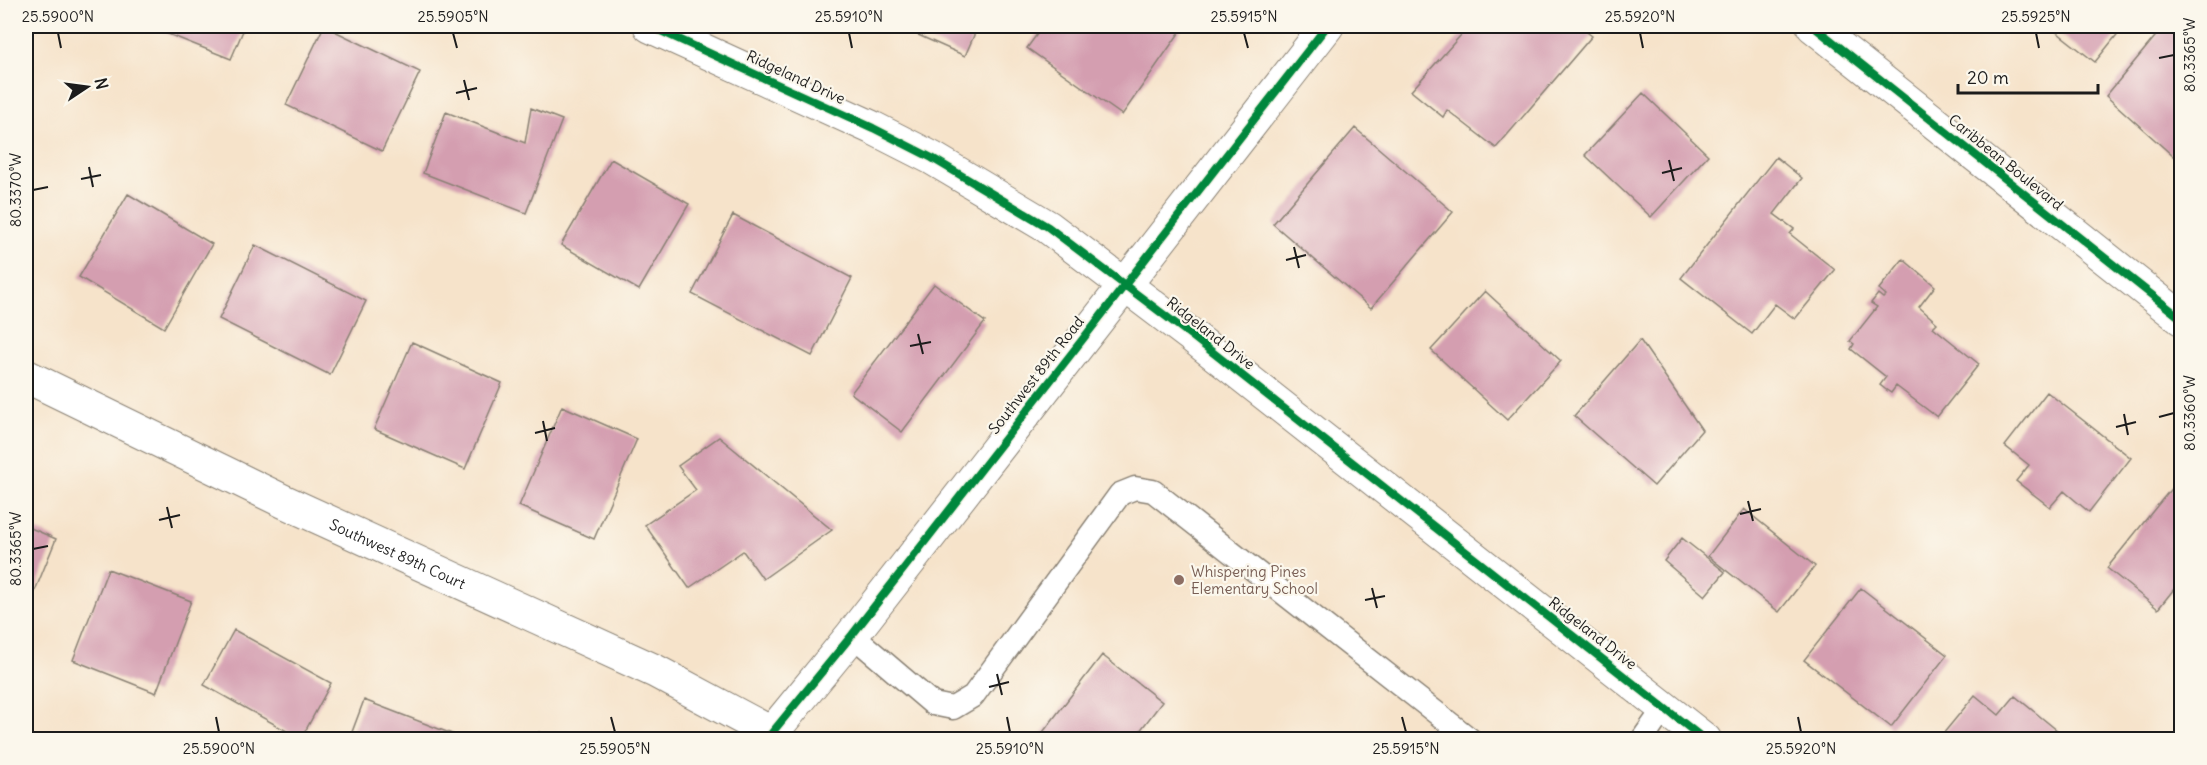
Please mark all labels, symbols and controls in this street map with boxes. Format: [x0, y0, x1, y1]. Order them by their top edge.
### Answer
text: 25.5900°N [22, 7, 94, 26]
text: 25.5905°N [417, 7, 489, 26]
text: 25.5910°N [815, 7, 883, 26]
text: 25.5915°N [1210, 7, 1278, 26]
text: 25.5920°N [1605, 7, 1675, 26]
text: 25.5925°N [2001, 7, 2071, 26]
text: 80.3365°W [2180, 17, 2199, 92]
street label: Ridgeland Drive [744, 46, 848, 108]
north arrow [57, 57, 117, 117]
scale bar [1958, 57, 2098, 95]
text: 20 m [1967, 66, 2009, 89]
text: N [91, 76, 113, 91]
street label: Caribbean Boulevard [1945, 110, 2067, 214]
text: 80.3370°W [6, 152, 25, 227]
street label: Ridgeland Drive [1163, 293, 1259, 373]
street label: Southwest 89th Road [984, 312, 1088, 438]
text: 80.3360°W [2180, 375, 2199, 451]
text: 80.3365°W [6, 511, 25, 586]
street label: Southwest 89th Court [327, 514, 469, 593]
place label: Whispering Pines Elementary School [1191, 562, 1318, 598]
marker: Whispering Pines Elementary School [1172, 573, 1186, 587]
street label: Ridgeland Drive [1545, 593, 1641, 673]
text: 25.5900°N [183, 739, 255, 758]
text: 25.5905°N [579, 739, 651, 758]
text: 25.5910°N [976, 739, 1044, 758]
text: 25.5915°N [1372, 739, 1440, 758]
text: 25.5920°N [1766, 739, 1836, 758]

